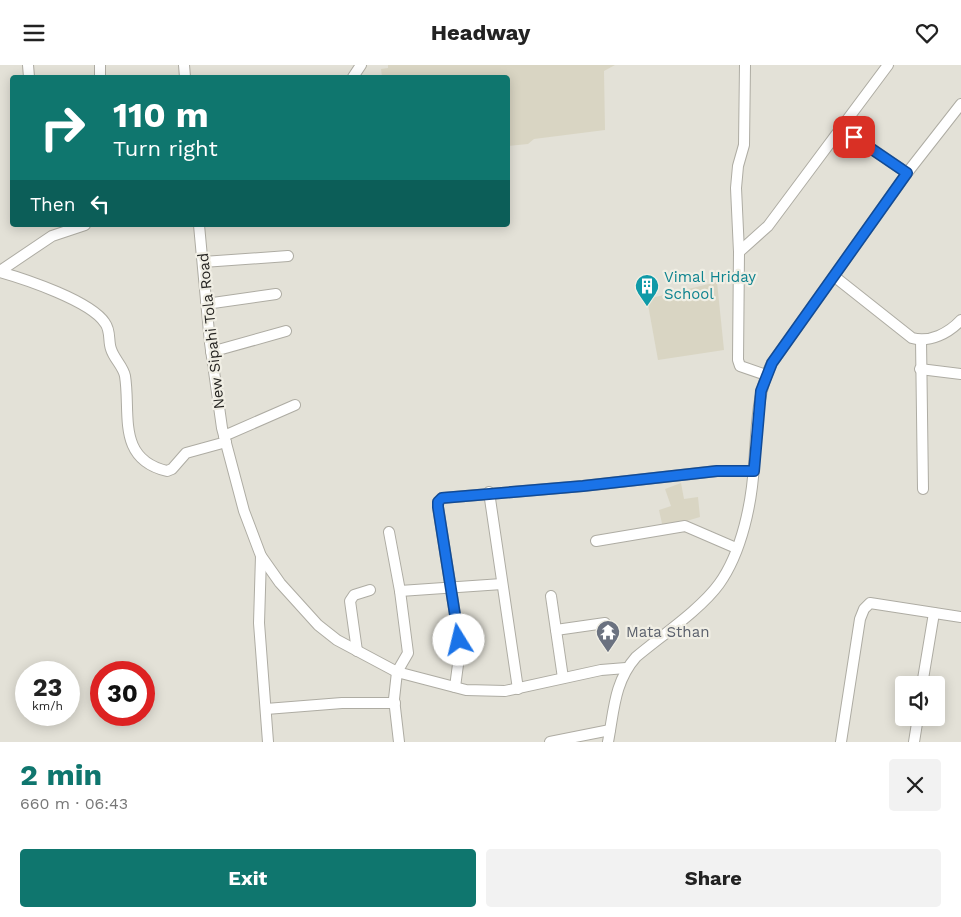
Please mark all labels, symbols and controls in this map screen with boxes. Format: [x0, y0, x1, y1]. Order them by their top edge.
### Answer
icon: menu [20, 19, 48, 47]
icon: heart [913, 19, 941, 47]
text: Headway [431, 20, 530, 45]
text: 110 m [113, 94, 209, 136]
icon: right [30, 95, 95, 160]
pin [833, 116, 875, 158]
icon: arrive [840, 123, 868, 151]
text: Turn right [113, 136, 218, 161]
icon: left [86, 190, 114, 218]
text: Then [30, 193, 76, 216]
street label: New Sipahi Tola Road [194, 252, 228, 410]
place label: Vimal Hriday School [664, 268, 756, 303]
building icon: Vimal Hriday School [634, 273, 660, 307]
position arrow [432, 613, 484, 665]
temple icon: Mata Sthan [595, 619, 621, 653]
place label: Mata Sthan [626, 623, 709, 641]
speed limit sign: 30 [90, 661, 155, 726]
text: 23 [33, 673, 62, 702]
map controls [895, 676, 945, 726]
button: sound [895, 676, 945, 726]
text: km/h [32, 699, 63, 713]
text: 2 min [20, 757, 102, 792]
button: close [889, 759, 941, 811]
text: 660 m · 06:43 [20, 794, 128, 813]
button: Exit [20, 849, 476, 907]
button: Share [486, 849, 941, 907]

